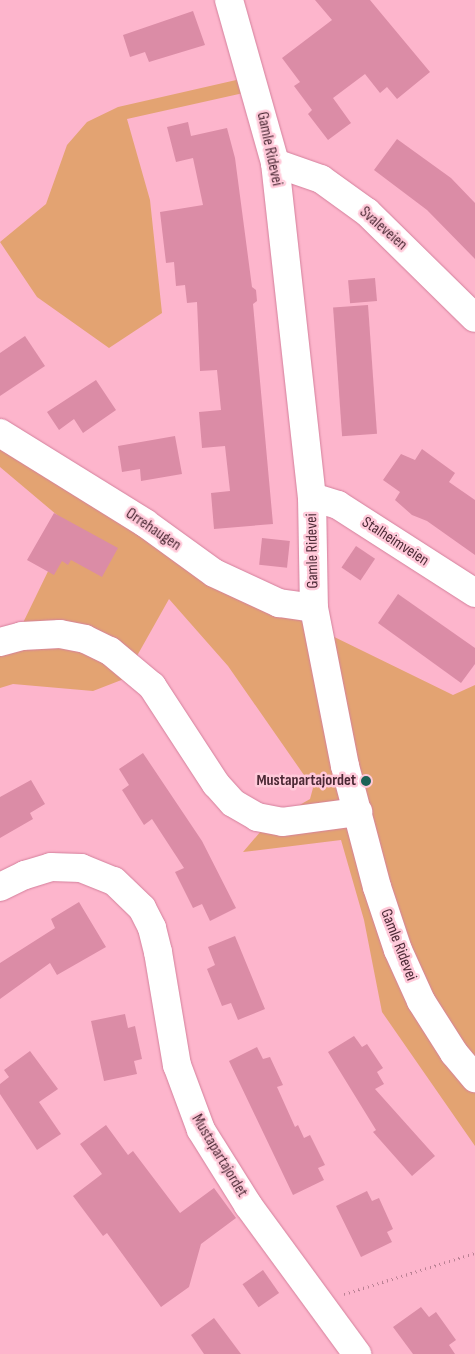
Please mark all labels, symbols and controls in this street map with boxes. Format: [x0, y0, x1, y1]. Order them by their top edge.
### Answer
street label: Gamle Ridevei [252, 110, 286, 188]
street label: Svaleveien [355, 203, 411, 255]
street label: Orrehaugen [122, 505, 184, 555]
street label: Gamle Ridevei [303, 513, 323, 589]
street label: Stalheimveien [358, 513, 432, 571]
place label: Mustapartajordet [256, 771, 356, 791]
marker: Mustapartajordet [360, 775, 372, 787]
street label: Gamle Ridevei [376, 906, 420, 984]
street label: Mustapartajordet [187, 1111, 251, 1201]

